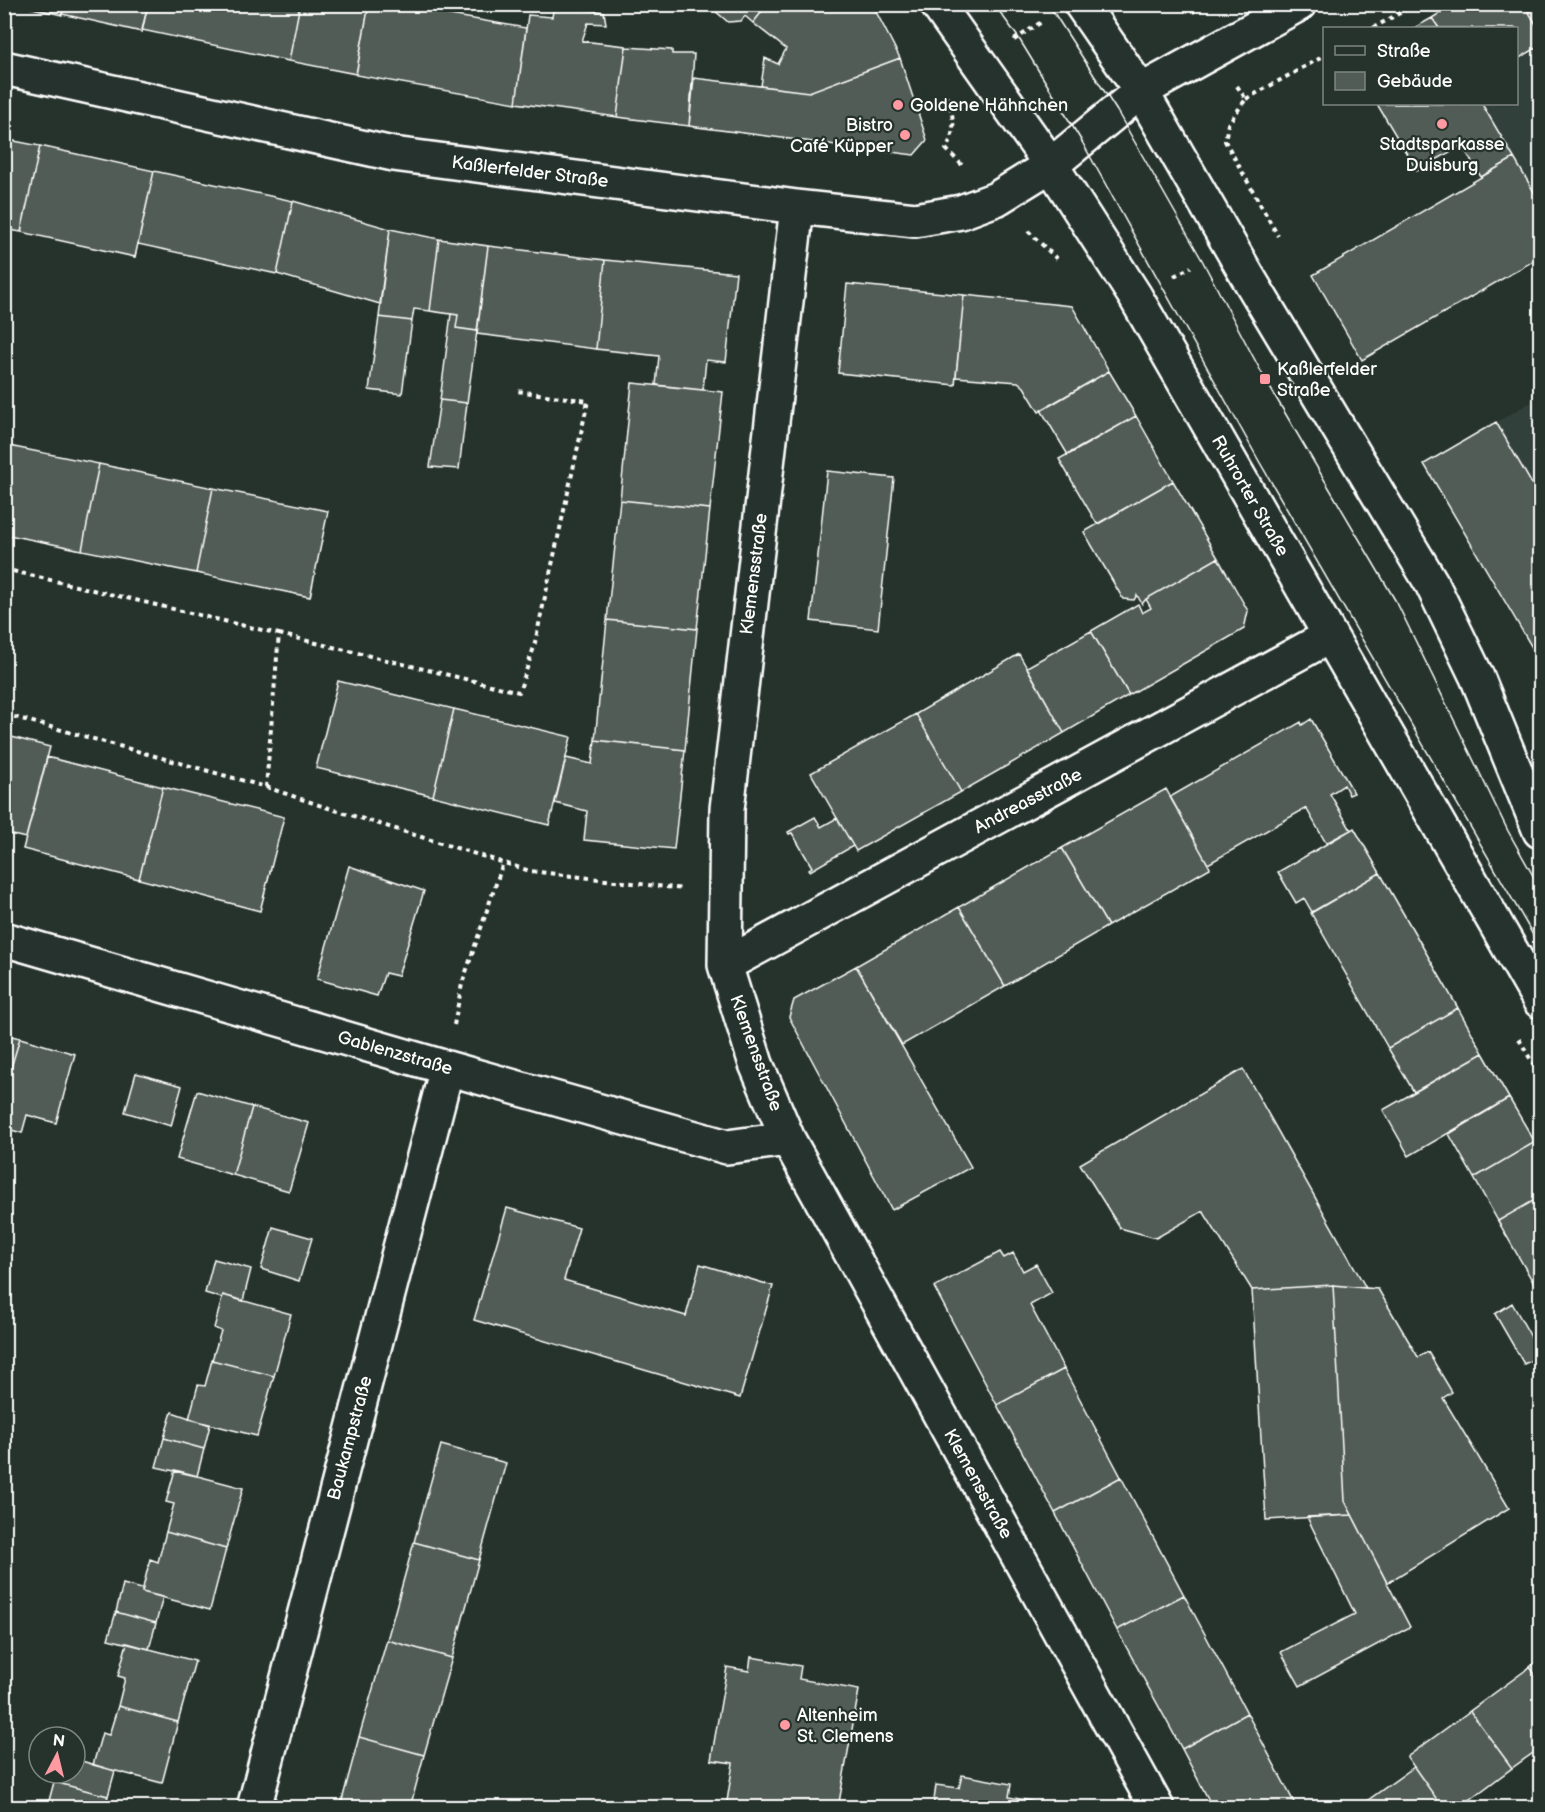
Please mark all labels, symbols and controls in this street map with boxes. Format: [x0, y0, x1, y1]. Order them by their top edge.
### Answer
legend [1323, 27, 1518, 105]
text: Straße [1377, 41, 1431, 62]
text: Gebäude [1377, 71, 1453, 92]
place label: Goldene Hähnchen [910, 95, 1068, 116]
marker: Goldene Hähnchen [891, 98, 905, 112]
place label: Bistro Café Küpper [790, 115, 893, 157]
marker: Stadtsparkasse Duisburg [1435, 117, 1449, 131]
marker: Bistro Café Küpper [898, 128, 912, 142]
place label: Stadtsparkasse Duisburg [1380, 134, 1505, 176]
street label: Kaßlerfelder Straße [451, 152, 610, 192]
place label: Kaßlerfelder Straße [1277, 359, 1377, 401]
marker: Kaßlerfelder Straße [1258, 372, 1272, 386]
street label: Ruhrorter Straße [1207, 432, 1293, 560]
street label: Klemensstraße [736, 512, 772, 636]
street label: Andreasstraße [971, 764, 1086, 838]
street label: Klemensstraße [725, 992, 787, 1114]
street label: Gablenzstraße [335, 1027, 455, 1080]
street label: Baukampstraße [323, 1373, 377, 1503]
street label: Klemensstraße [939, 1425, 1017, 1543]
place label: Altenheim St. Clemens [797, 1705, 894, 1747]
marker: Altenheim St. Clemens [778, 1718, 792, 1732]
north arrow [27, 1725, 87, 1785]
text: N [52, 1731, 66, 1752]

